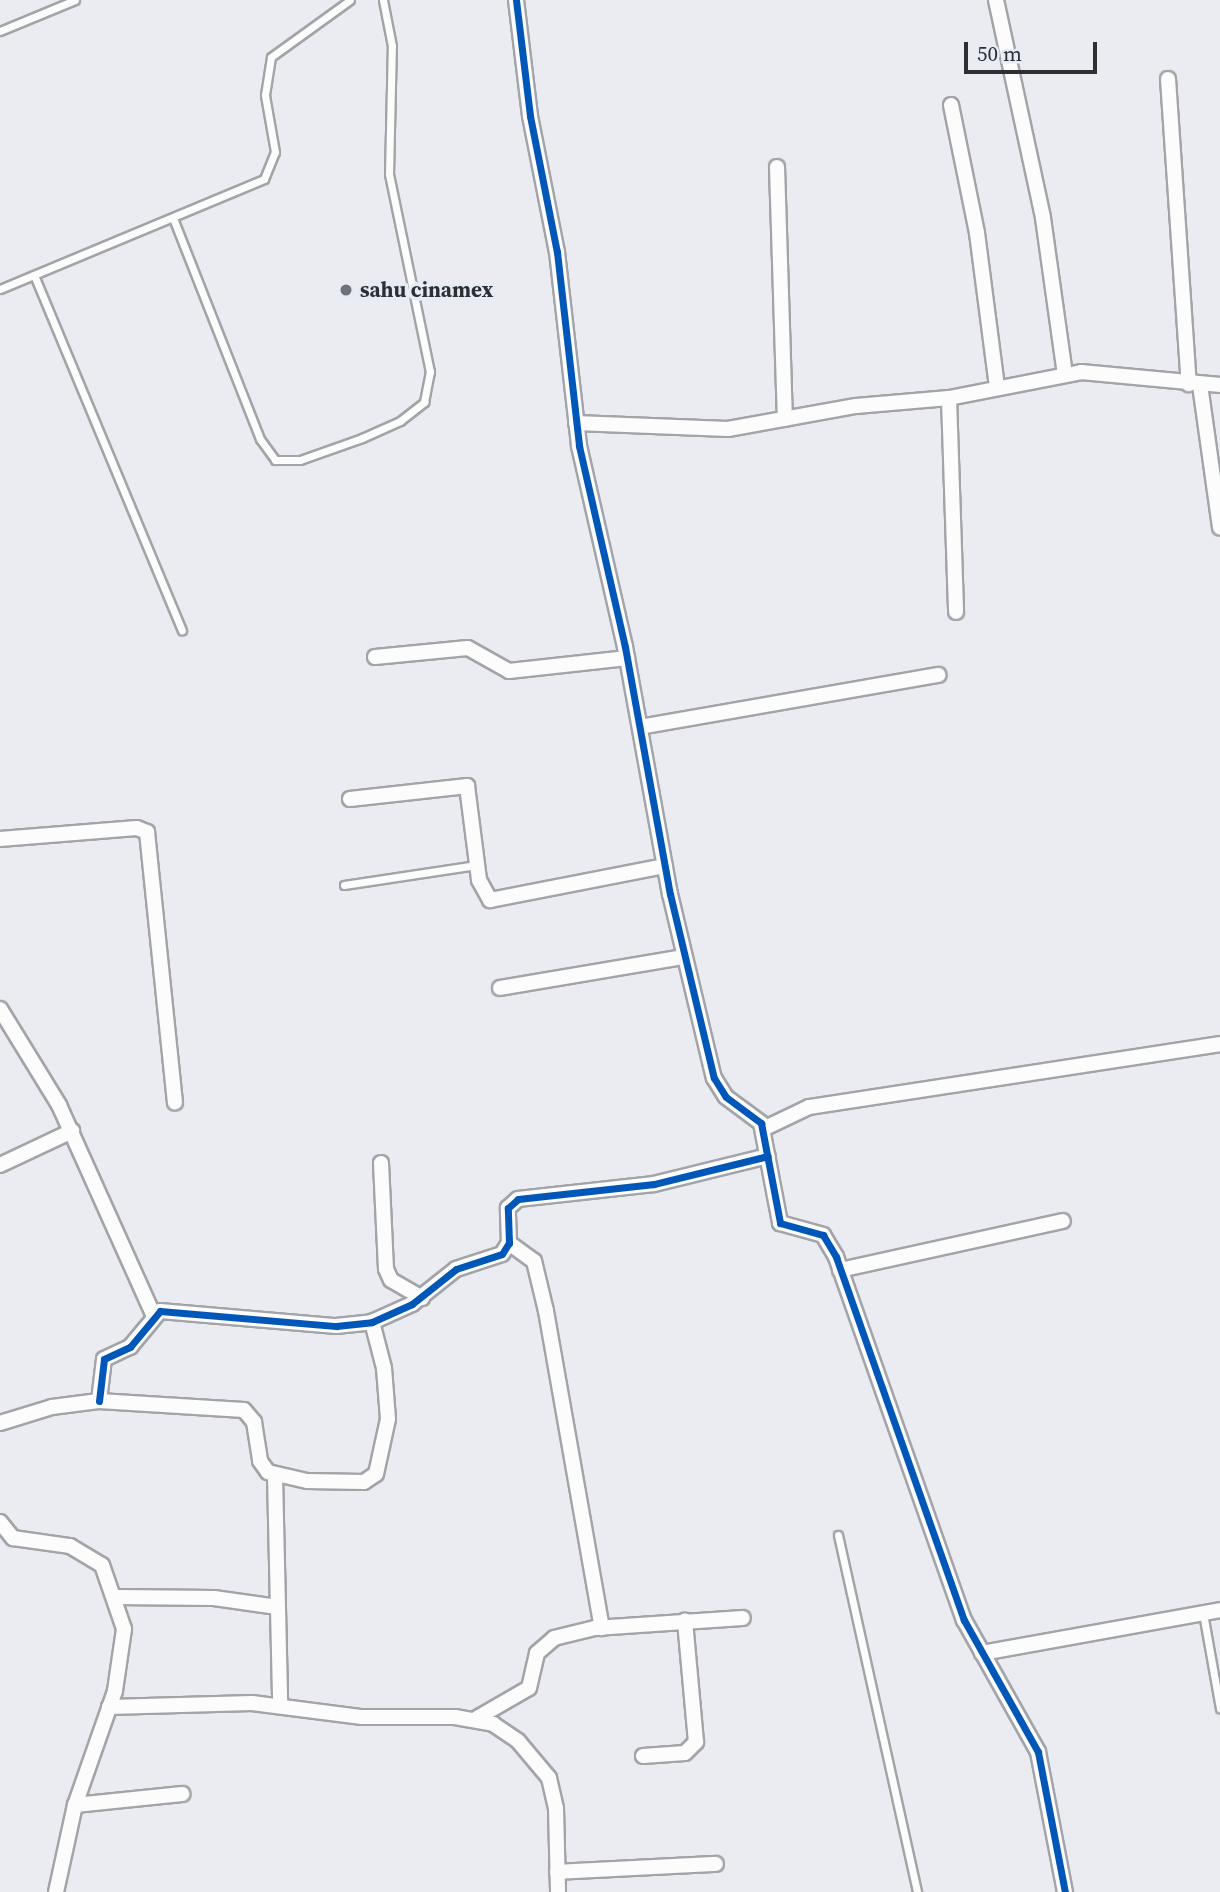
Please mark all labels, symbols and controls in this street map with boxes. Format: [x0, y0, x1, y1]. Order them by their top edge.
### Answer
scale bar [968, 28, 1101, 72]
text: 50 m [977, 39, 1022, 68]
place label: sahu cinamex [360, 277, 493, 303]
marker: sahu cinamex [338, 282, 354, 298]

